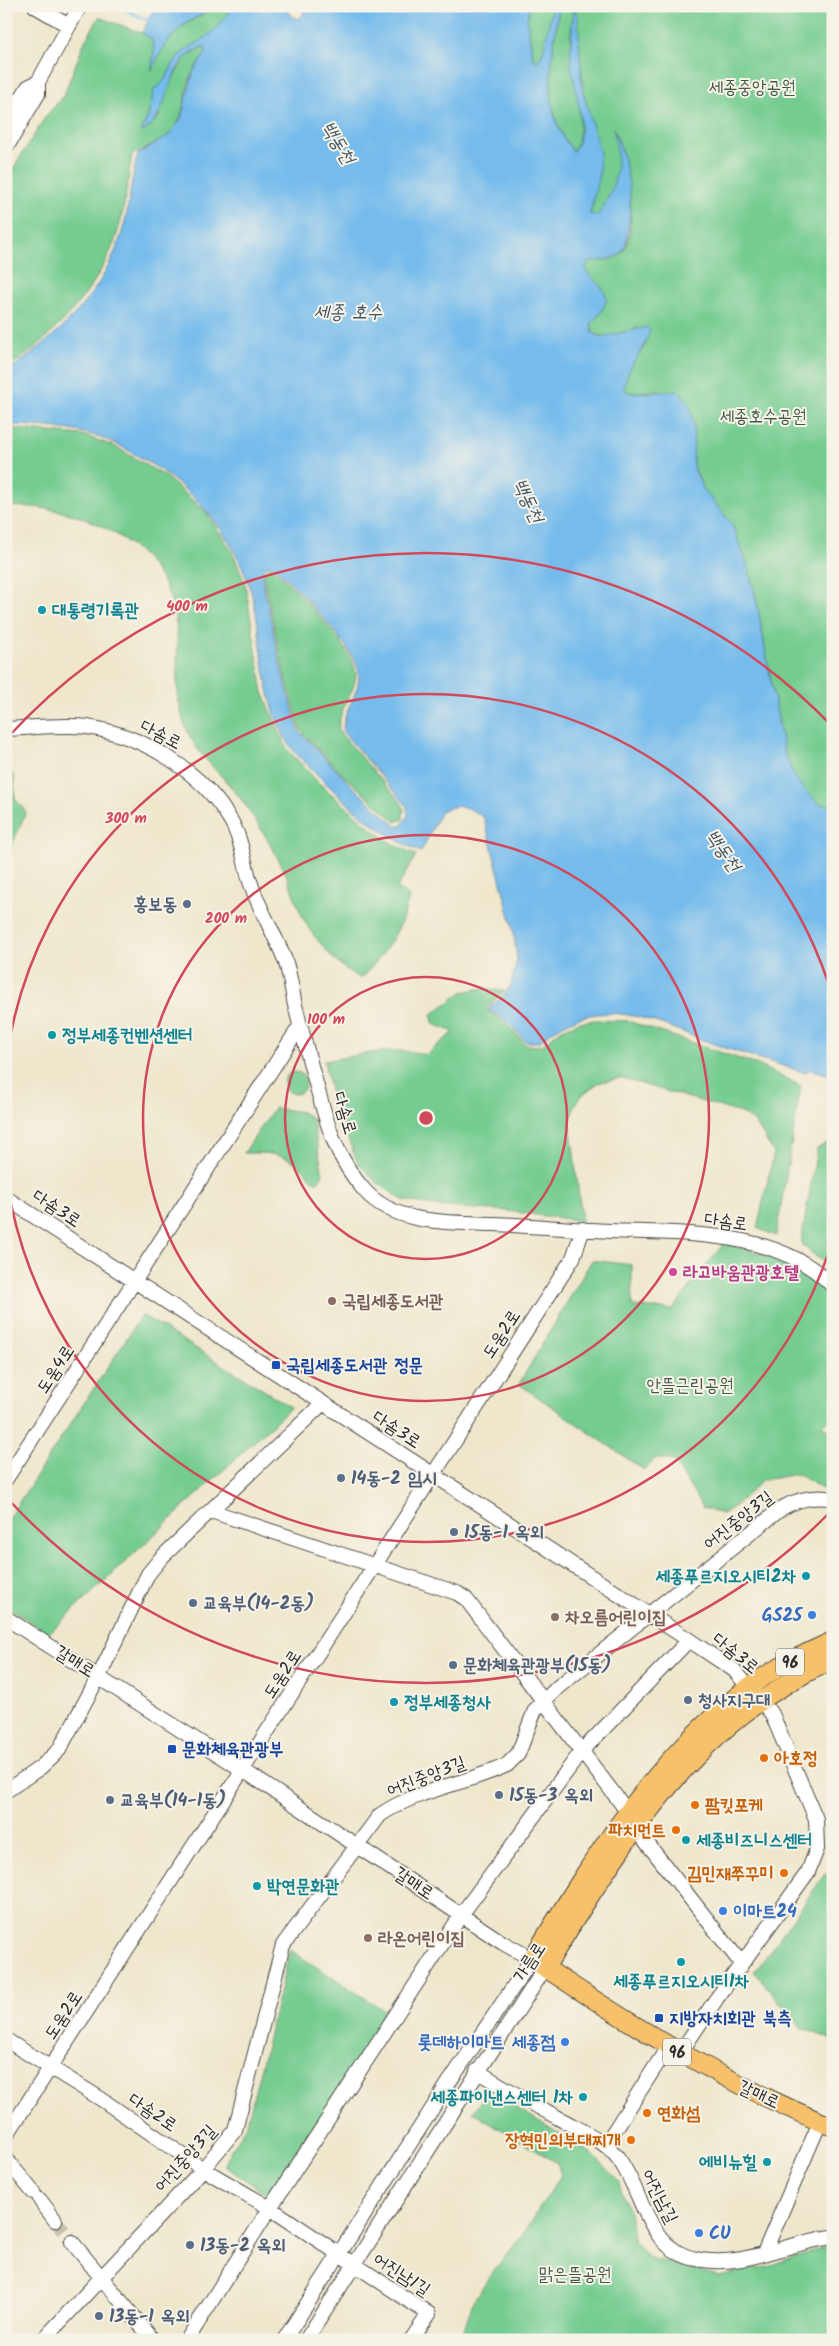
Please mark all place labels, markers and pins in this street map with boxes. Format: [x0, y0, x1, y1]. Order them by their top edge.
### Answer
place label: 대통령기록관 [52, 597, 139, 626]
marker: 대통령기록관 [36, 604, 48, 616]
place label: 홍보동 [134, 891, 177, 920]
marker: 홍보동 [181, 898, 193, 910]
place label: 정부세종컨벤션센터 [62, 1022, 192, 1051]
marker: 정부세종컨벤션센터 [46, 1029, 58, 1041]
centre of rings [417, 1109, 435, 1127]
place label: 라고바움관광호텔 [683, 1259, 799, 1288]
marker: 라고바움관광호텔 [667, 1266, 679, 1278]
place label: 국립세종도서관 [342, 1288, 444, 1317]
marker: 국립세종도서관 [326, 1295, 338, 1307]
place label: 국립세종도서관 정문 [286, 1352, 423, 1381]
marker: 국립세종도서관 정문 [270, 1359, 282, 1371]
place label: 14동-2 임시 [351, 1465, 437, 1494]
marker: 14동-2 임시 [335, 1472, 347, 1484]
place label: 15동-1 옥외 [464, 1519, 544, 1548]
marker: 15동-1 옥외 [448, 1526, 460, 1538]
place label: 세종푸르지오시티2차 [655, 1563, 797, 1592]
marker: 세종푸르지오시티2차 [800, 1570, 812, 1582]
place label: 교육부(14-2동) [203, 1590, 314, 1619]
marker: 교육부(14-2동) [187, 1597, 199, 1609]
place label: GS25 [762, 1602, 804, 1631]
place label: 차오름어린이집 [565, 1604, 666, 1633]
marker: GS25 [806, 1609, 818, 1621]
marker: 차오름어린이집 [549, 1611, 561, 1623]
place label: 문화체육관광부(15동) [463, 1652, 612, 1681]
marker: 문화체육관광부(15동) [447, 1659, 459, 1671]
place label: 청사지구대 [698, 1687, 770, 1716]
place label: 정부세종청사 [404, 1689, 491, 1718]
marker: 청사지구대 [682, 1694, 694, 1706]
marker: 정부세종청사 [388, 1696, 400, 1708]
place label: 문화체육관광부 [182, 1736, 283, 1765]
marker: 문화체육관광부 [166, 1743, 178, 1755]
place label: 아호정 [774, 1745, 817, 1774]
marker: 아호정 [758, 1752, 770, 1764]
place label: 15동-3 옥외 [509, 1782, 593, 1811]
place label: 교육부(14-1동) [120, 1787, 226, 1816]
marker: 15동-3 옥외 [493, 1789, 505, 1801]
place label: 팜킷포케 [705, 1792, 763, 1821]
marker: 교육부(14-1동) [104, 1794, 116, 1806]
marker: 팜킷포케 [689, 1799, 701, 1811]
place label: 파치먼트 [608, 1817, 666, 1846]
marker: 파치먼트 [670, 1824, 682, 1836]
place label: 세종비즈니스센터 [696, 1827, 812, 1856]
marker: 세종비즈니스센터 [680, 1834, 692, 1846]
place label: 김민재쭈꾸미 [687, 1860, 774, 1889]
marker: 김민재쭈꾸미 [778, 1867, 790, 1879]
place label: 박연문화관 [267, 1873, 340, 1902]
marker: 박연문화관 [251, 1880, 263, 1892]
place label: 이마트24 [733, 1898, 797, 1927]
marker: 이마트24 [717, 1905, 729, 1917]
place label: 라온어린이집 [378, 1925, 465, 1954]
marker: 라온어린이집 [362, 1932, 374, 1944]
marker: 세종푸르지오시티1차 [675, 1956, 687, 1968]
place label: 세종푸르지오시티1차 [613, 1968, 749, 1997]
place label: 지방자치회관 북측 [669, 2005, 792, 2034]
marker: 지방자치회관 북측 [653, 2012, 665, 2024]
place label: 롯데하이마트 세종점 [418, 2029, 556, 2058]
marker: 롯데하이마트 세종점 [559, 2036, 571, 2048]
place label: 세종파이낸스센터 1차 [430, 2084, 574, 2113]
marker: 세종파이낸스센터 1차 [577, 2091, 589, 2103]
place label: 연화섬 [657, 2100, 700, 2129]
marker: 연화섬 [641, 2107, 653, 2119]
place label: 장혁민의부대찌개 [504, 2127, 621, 2156]
marker: 장혁민의부대찌개 [625, 2134, 637, 2146]
place label: 에비뉴힐 [699, 2149, 758, 2178]
marker: 에비뉴힐 [761, 2156, 773, 2168]
place label: CU [709, 2220, 731, 2249]
marker: CU [693, 2227, 705, 2239]
place label: 13동-2 옥외 [200, 2232, 286, 2261]
marker: 13동-2 옥외 [184, 2239, 196, 2251]
place label: 13동-1 옥외 [109, 2303, 190, 2332]
marker: 13동-1 옥외 [93, 2310, 105, 2322]

